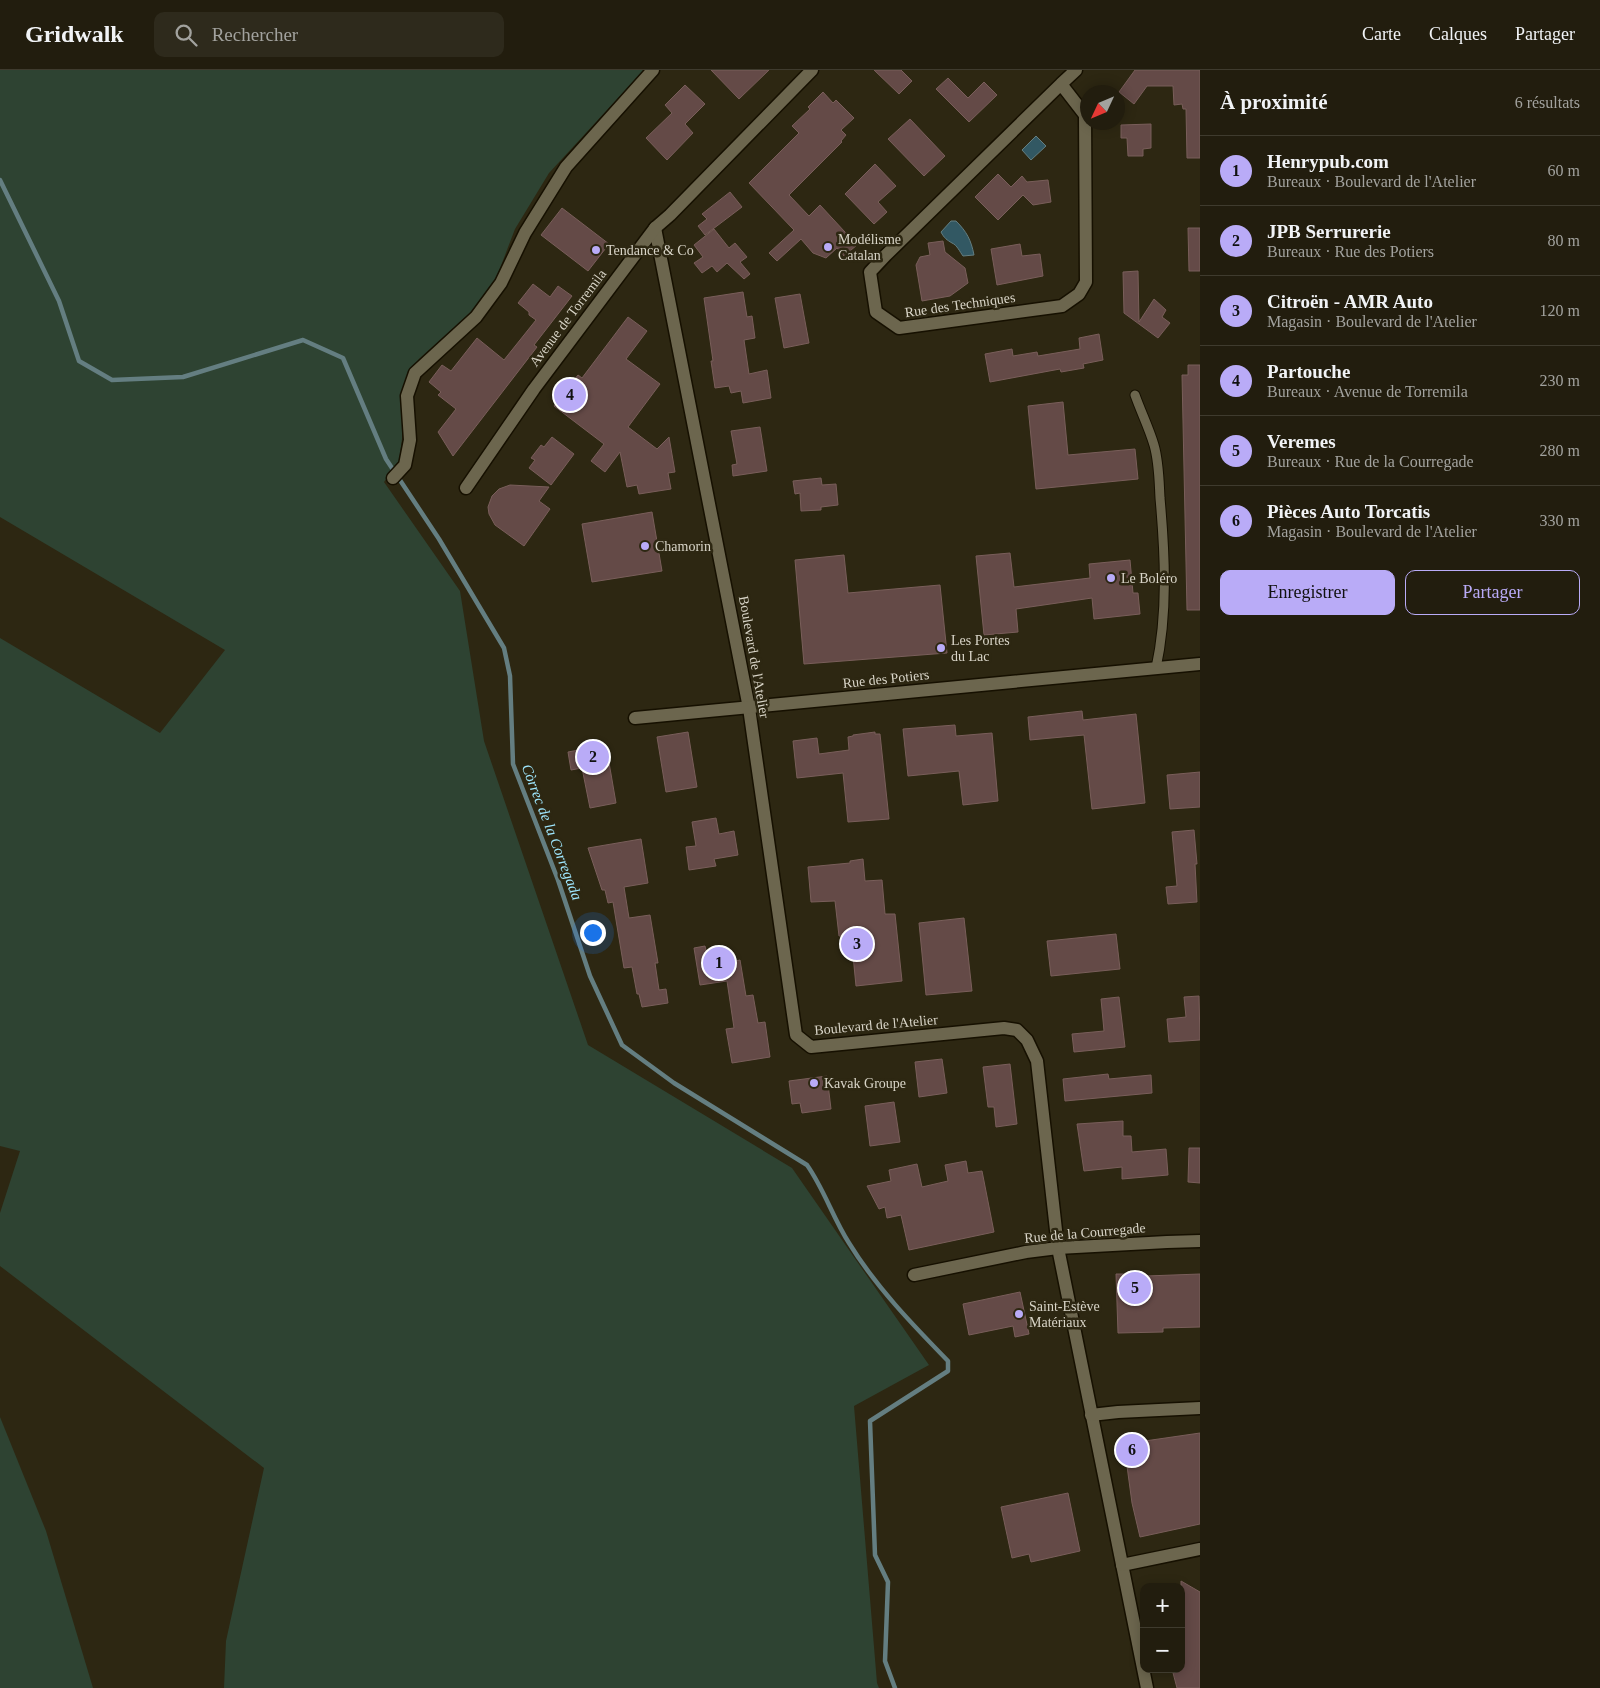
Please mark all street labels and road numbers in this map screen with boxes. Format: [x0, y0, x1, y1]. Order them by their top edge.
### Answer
street label: Avenue de Torremila [527, 266, 610, 369]
street label: Rue des Techniques [904, 290, 1016, 320]
street label: Boulevard de l'Atelier [736, 595, 772, 720]
street label: Rue des Potiers [842, 667, 930, 691]
street label: Boulevard de l'Atelier [814, 1012, 939, 1038]
street label: Rue de la Courregade [1024, 1220, 1146, 1246]

